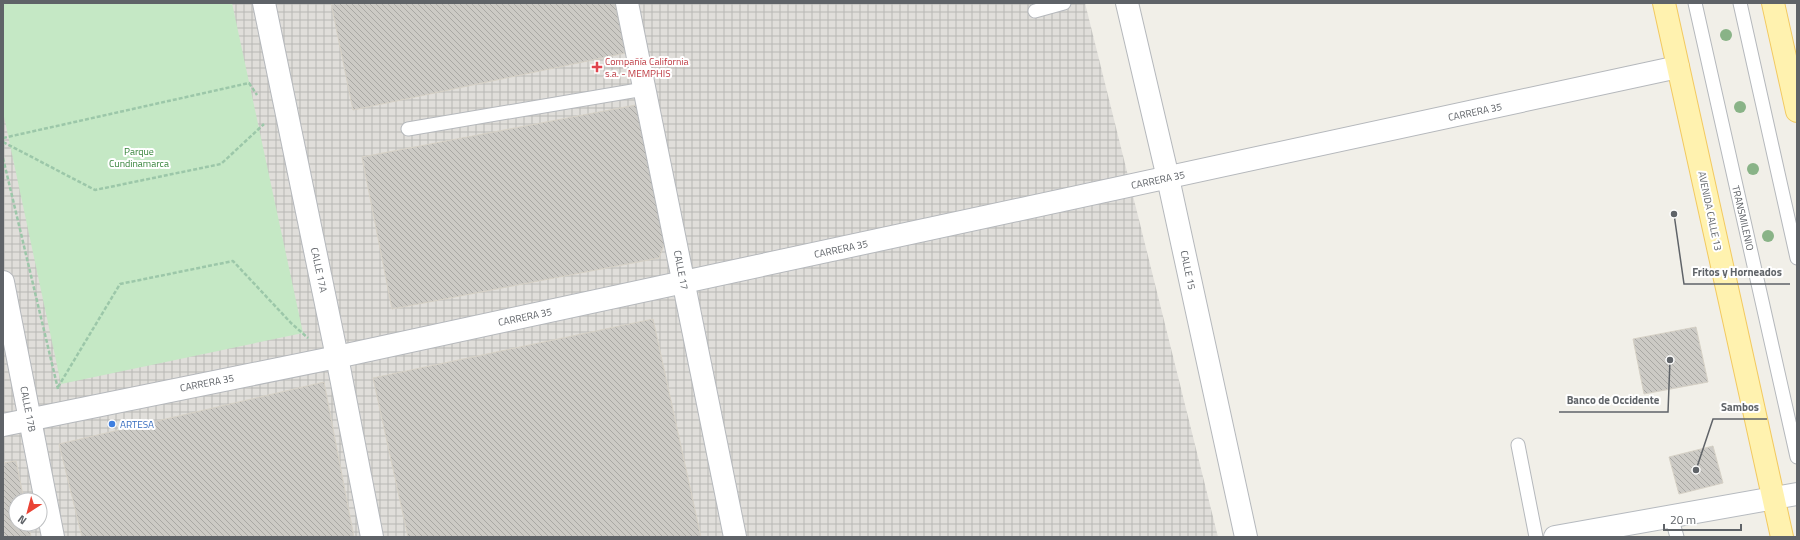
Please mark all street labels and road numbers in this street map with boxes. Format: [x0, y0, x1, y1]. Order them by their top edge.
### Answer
street label: CARRERA 35 [1447, 99, 1504, 125]
street label: CARRERA 35 [1130, 167, 1187, 193]
street label: AVENIDA CALLE 13 [1694, 170, 1726, 252]
street label: TRANSMILENIO [1728, 184, 1758, 252]
street label: CARRERA 35 [813, 236, 870, 262]
street label: CALLE 17A [307, 246, 331, 294]
street label: CALLE 17 [670, 249, 692, 291]
street label: CALLE 15 [1177, 249, 1200, 291]
street label: CARRERA 35 [497, 304, 554, 330]
street label: CARRERA 35 [179, 370, 236, 396]
street label: CALLE 17B [16, 385, 40, 433]

